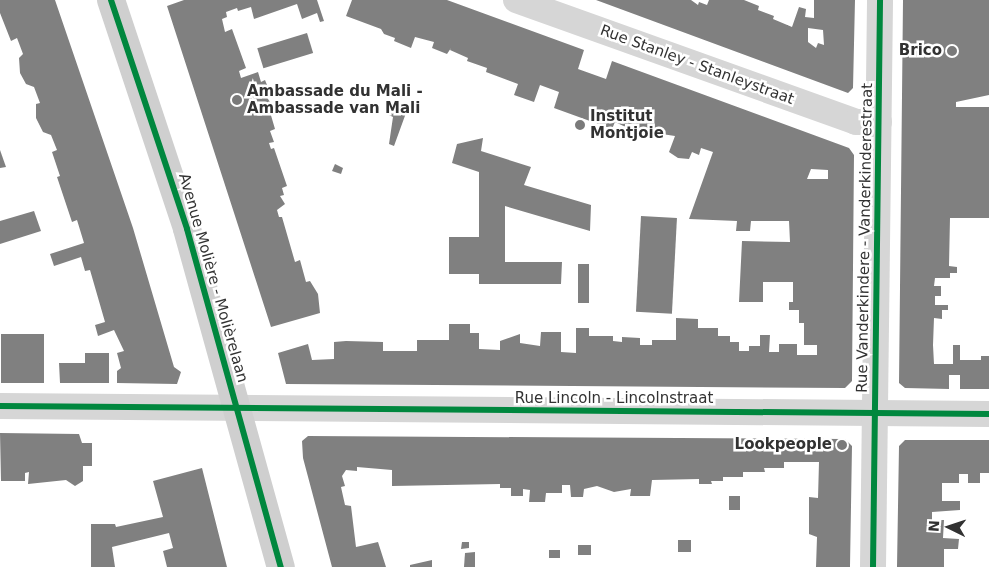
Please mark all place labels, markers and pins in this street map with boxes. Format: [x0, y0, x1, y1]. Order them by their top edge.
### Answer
place label: Brico [899, 42, 942, 60]
marker: Brico [946, 45, 958, 57]
place label: Ambassade du Mali - Ambassade van Mali [247, 82, 423, 117]
marker: Ambassade du Mali - Ambassade van Mali [231, 94, 243, 106]
place label: Institut Montjoie [590, 107, 664, 142]
marker: Institut Montjoie [574, 119, 586, 131]
place label: Lookpeople [735, 436, 832, 454]
marker: Lookpeople [836, 439, 848, 451]

